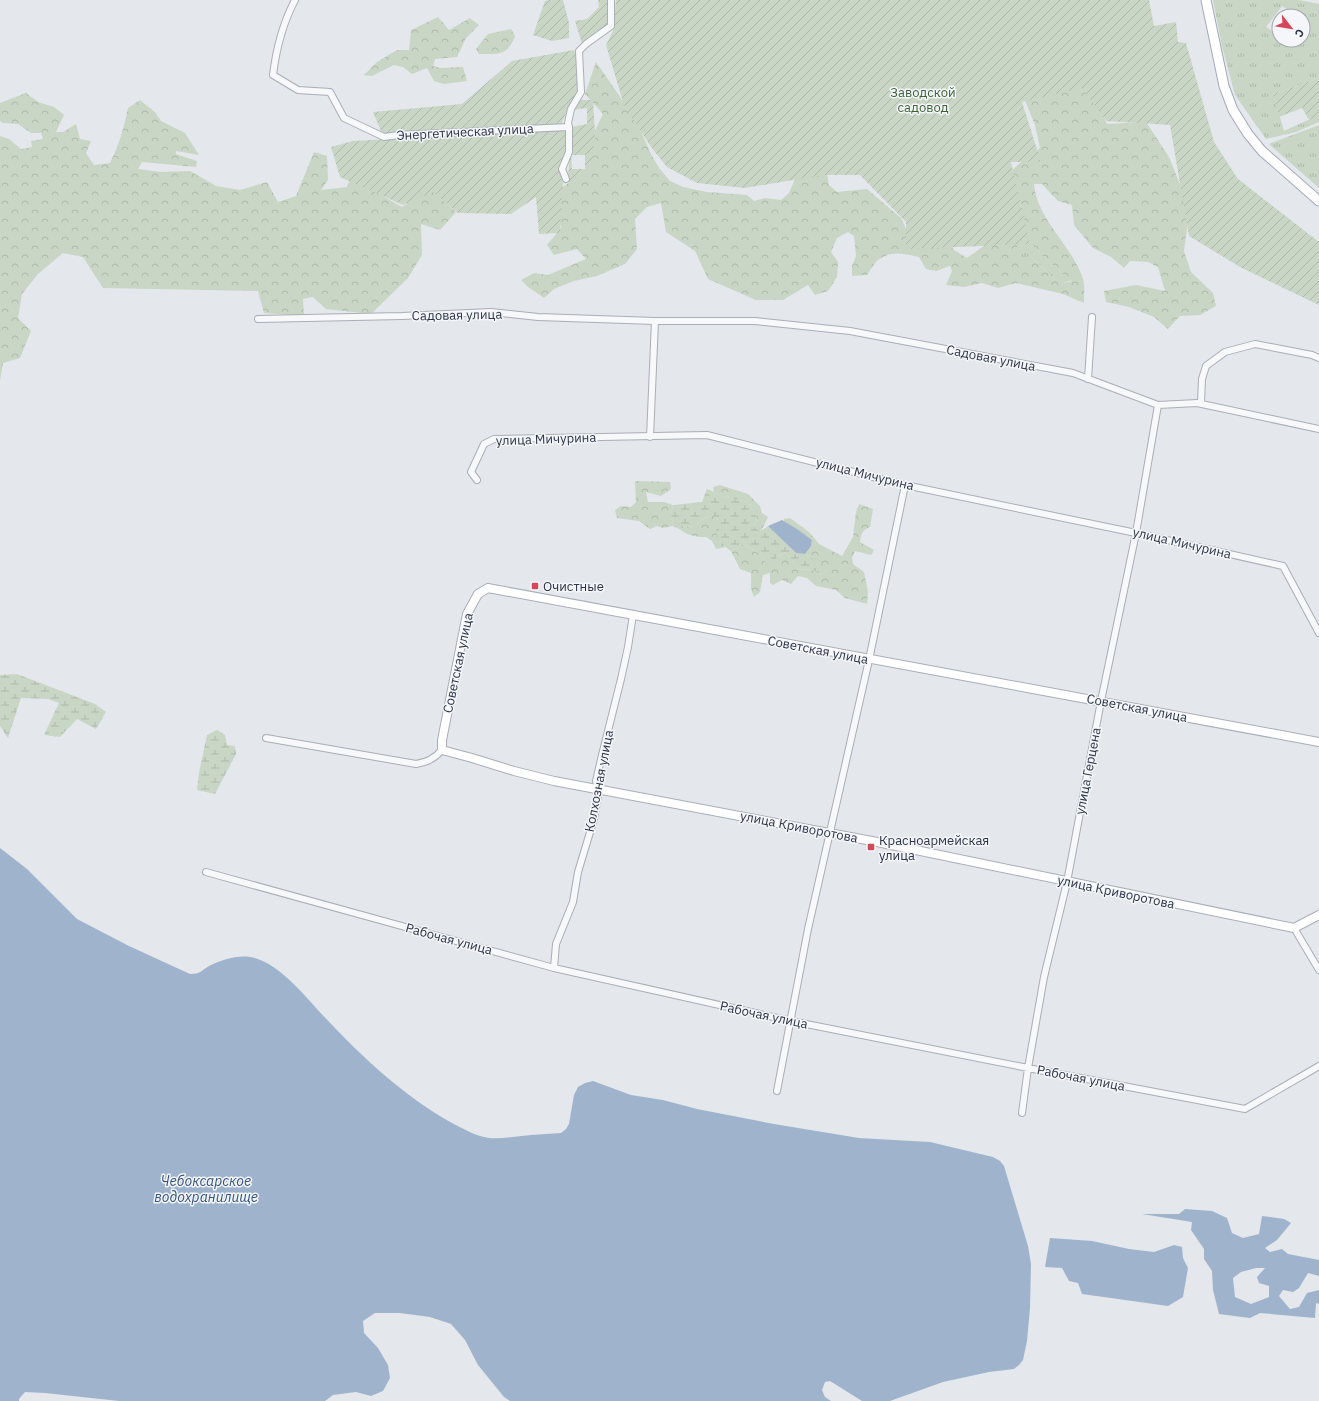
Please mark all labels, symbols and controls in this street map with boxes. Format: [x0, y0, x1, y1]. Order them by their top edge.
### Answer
north arrow [1271, 8, 1311, 48]
text: С [1292, 26, 1307, 40]
park label: Заводской садовод [890, 84, 956, 116]
street label: Энергетическая улица [396, 120, 534, 144]
street label: Садовая улица [412, 306, 502, 324]
street label: Садовая улица [945, 341, 1037, 375]
street label: улица Мичурина [495, 429, 597, 449]
street label: улица Мичурина [814, 454, 916, 494]
street label: улица Мичурина [1131, 523, 1233, 563]
place label: Очистные [543, 578, 604, 595]
marker: Очистные [530, 581, 540, 591]
street label: Советская улица [439, 611, 477, 715]
street label: Советская улица [766, 632, 870, 668]
street label: Советская улица [1085, 690, 1189, 726]
street label: улица Герцена [1071, 726, 1105, 816]
street label: Колхозная улица [581, 728, 617, 833]
street label: улица Криворотова [739, 807, 859, 847]
place label: Красноармейская улица [879, 832, 989, 864]
marker: Красноармейская улица [866, 842, 876, 852]
street label: улица Криворотова [1056, 871, 1176, 913]
street label: Рабочая улица [404, 919, 494, 959]
street label: Рабочая улица [719, 997, 810, 1033]
street label: Рабочая улица [1036, 1061, 1127, 1095]
water label: Чебоксарское водохранилище [154, 1172, 258, 1206]

